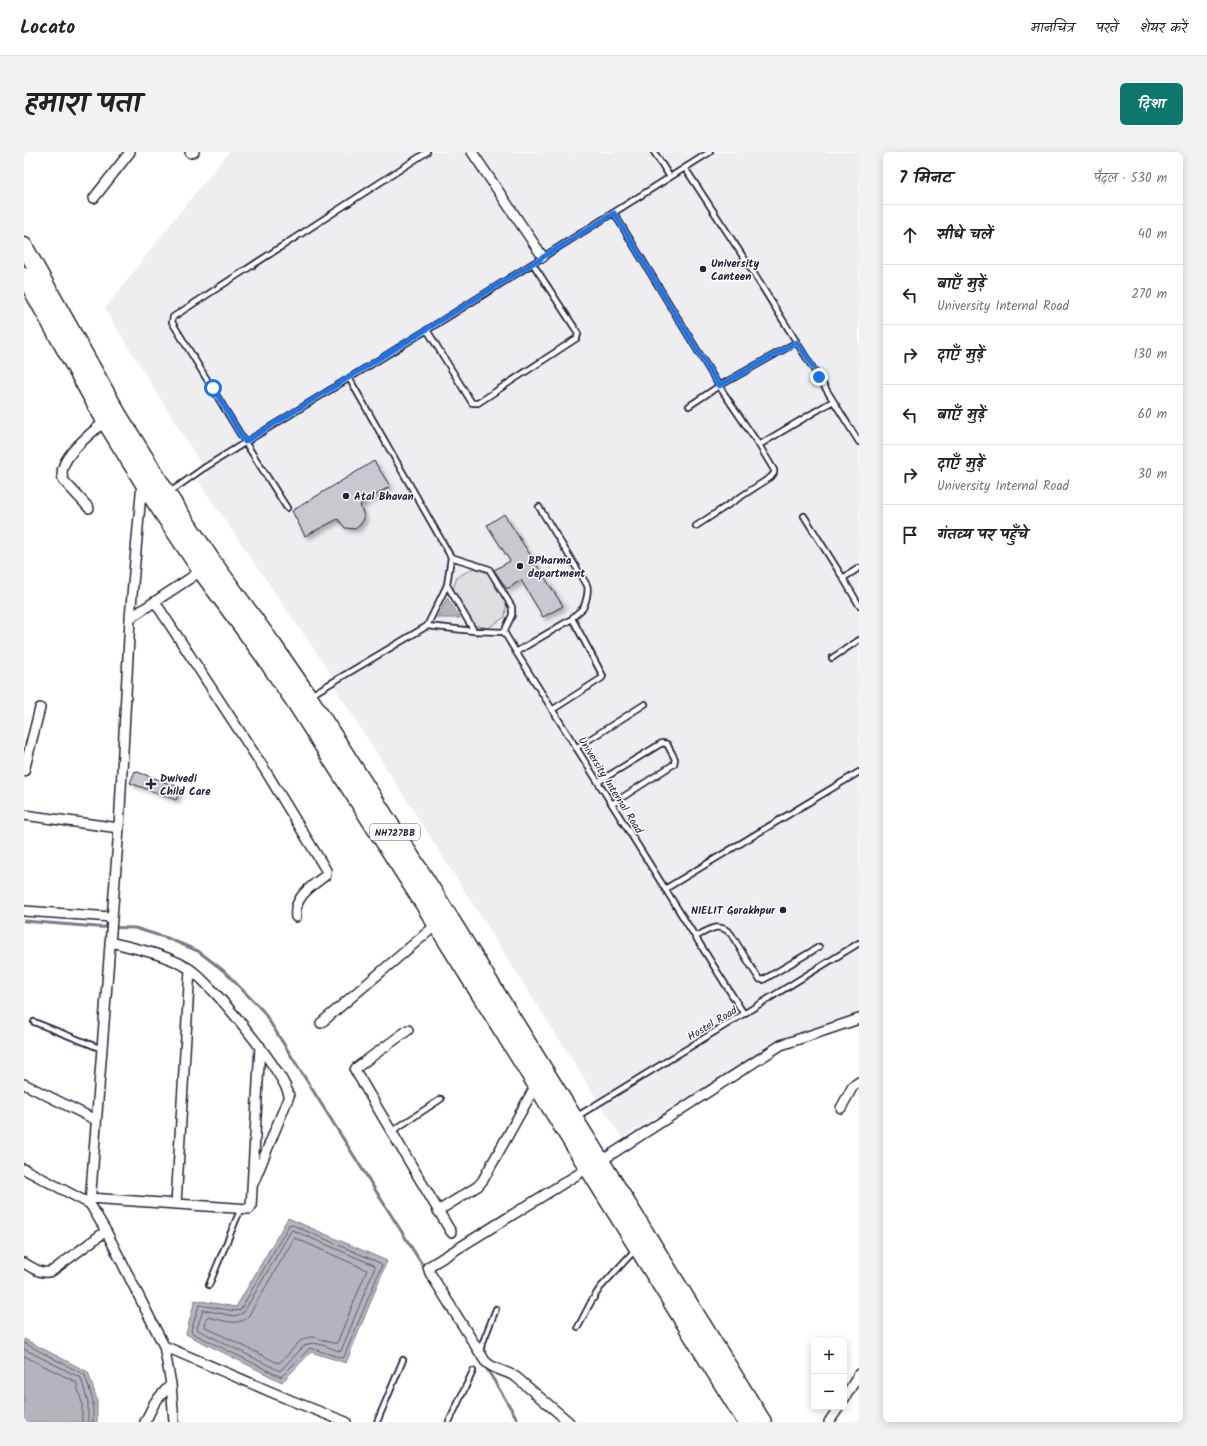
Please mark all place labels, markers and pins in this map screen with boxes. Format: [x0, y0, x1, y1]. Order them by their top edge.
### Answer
place label: University Canteen [711, 255, 759, 286]
marker: University Canteen [698, 264, 708, 274]
place label: Atal Bhavan [354, 488, 414, 506]
marker: Atal Bhavan [341, 491, 351, 501]
place label: BPharma department [528, 552, 586, 583]
marker: BPharma department [515, 561, 525, 571]
place label: Dwivedi Child Care [160, 770, 211, 801]
marker: Dwivedi Child Care [145, 778, 157, 790]
place label: NIELIT Gorakhpur [691, 902, 776, 920]
marker: NIELIT Gorakhpur [778, 905, 788, 915]

